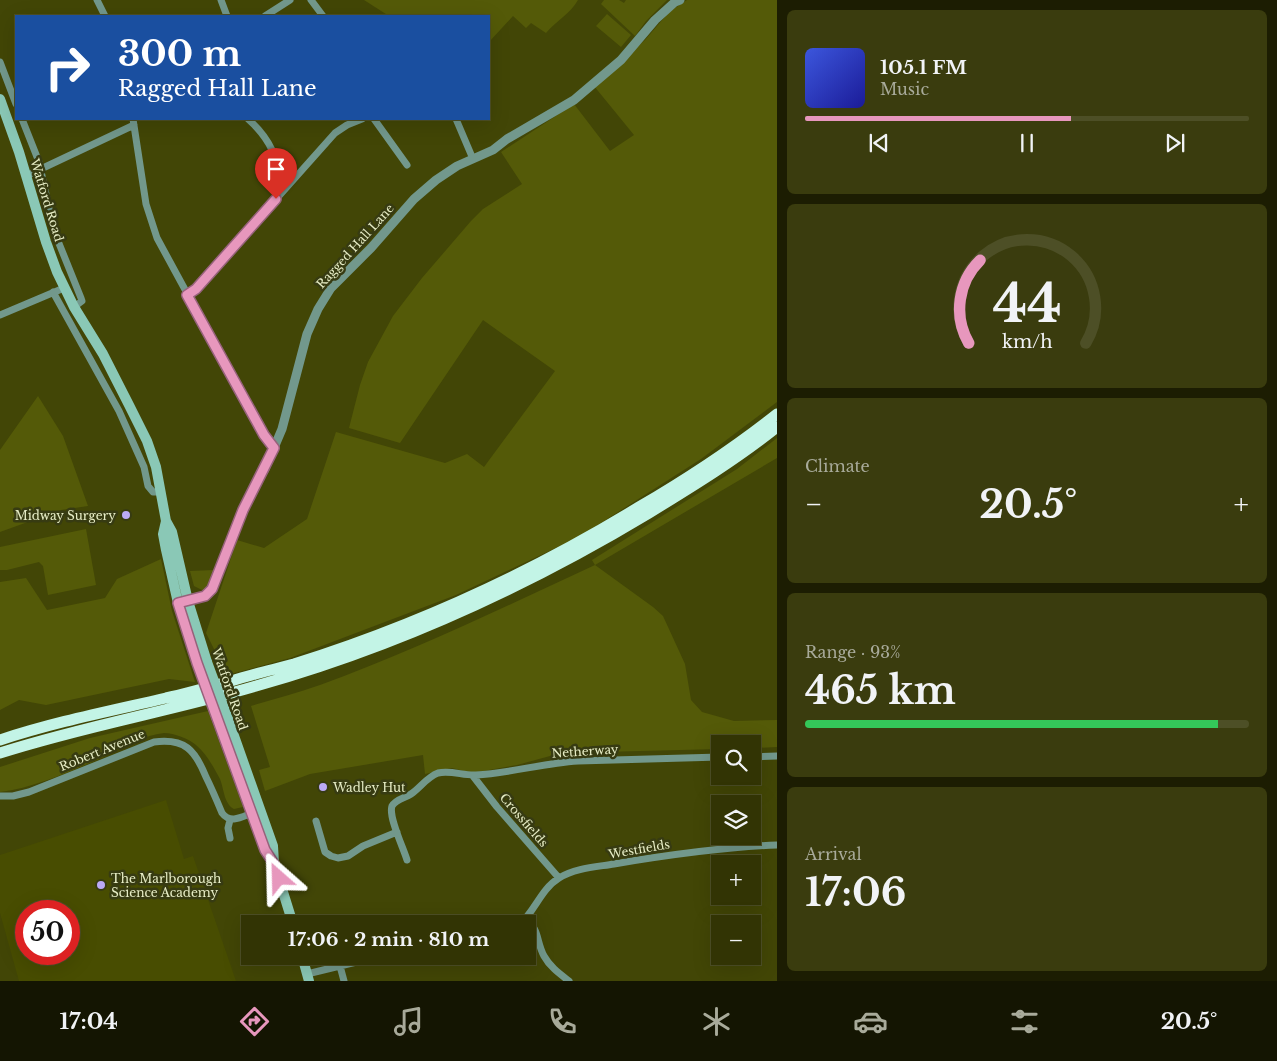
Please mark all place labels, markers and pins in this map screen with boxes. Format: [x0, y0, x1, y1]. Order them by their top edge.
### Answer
pin [255, 148, 297, 199]
place label: Midway Surgery [15, 508, 116, 523]
marker: Midway Surgery [120, 509, 132, 521]
place label: Wadley Hut [332, 780, 406, 795]
marker: Wadley Hut [317, 781, 329, 793]
place label: The Marlborough Science Academy [111, 871, 221, 900]
marker: The Marlborough Science Academy [95, 879, 107, 891]

